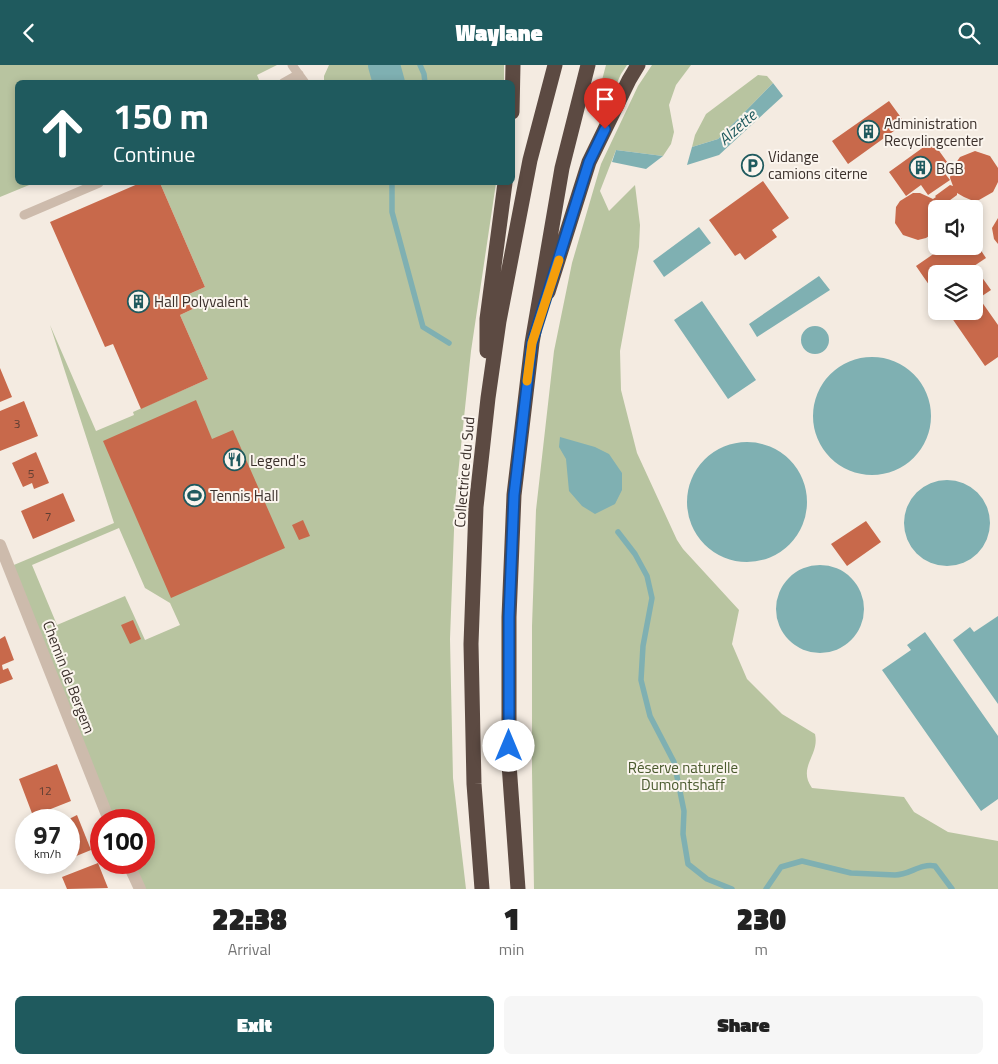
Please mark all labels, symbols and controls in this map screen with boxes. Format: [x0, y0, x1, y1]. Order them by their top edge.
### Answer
text: Waylane [455, 16, 543, 50]
icon: back [15, 19, 43, 47]
icon: search [955, 19, 983, 47]
pin [584, 78, 626, 129]
icon: arrive [591, 85, 619, 113]
text: 150 m [113, 89, 209, 143]
icon: ahead [30, 100, 95, 165]
water label: Alzette [713, 102, 763, 150]
place label: Administration Recyclingcenter [884, 112, 983, 152]
building icon: Administration Recyclingcenter [856, 120, 880, 144]
text: Continue [113, 137, 195, 171]
place label: Vidange camions citerne [768, 145, 868, 185]
parking icon: Vidange camions citerne [740, 153, 764, 177]
building icon: BGB [908, 156, 932, 180]
place label: BGB [936, 157, 964, 180]
map controls [928, 200, 983, 320]
button: sound [928, 200, 983, 255]
button: layers [928, 265, 983, 320]
building icon: Hall Polyvalent [126, 289, 150, 313]
place label: Hall Polyvalent [154, 290, 249, 313]
house number: 3 [14, 414, 20, 433]
street label: Collectrice du Sud [448, 416, 480, 528]
restaurant icon: Legend's [222, 448, 246, 472]
place label: Legend's [250, 449, 306, 472]
house number: 5 [28, 464, 35, 483]
sports icon: Tennis Hall [182, 483, 206, 507]
place label: Tennis Hall [210, 484, 278, 507]
house number: 7 [45, 507, 51, 526]
street label: Chemin de Bergem [37, 617, 101, 737]
position arrow [482, 719, 534, 771]
park label: Réserve naturelle Dumontshaff [628, 756, 738, 796]
house number: 12 [38, 781, 52, 800]
speed limit sign: 100 [90, 809, 155, 874]
text: 97 [33, 816, 62, 854]
text: km/h [34, 844, 61, 863]
text: 22:38 [212, 896, 287, 942]
text: 1 [503, 896, 520, 942]
text: 230 [736, 896, 786, 942]
text: Arrival [228, 937, 271, 961]
text: min [499, 937, 524, 961]
text: m [754, 937, 768, 961]
button: Exit [15, 996, 494, 1054]
button: Share [504, 996, 983, 1054]

